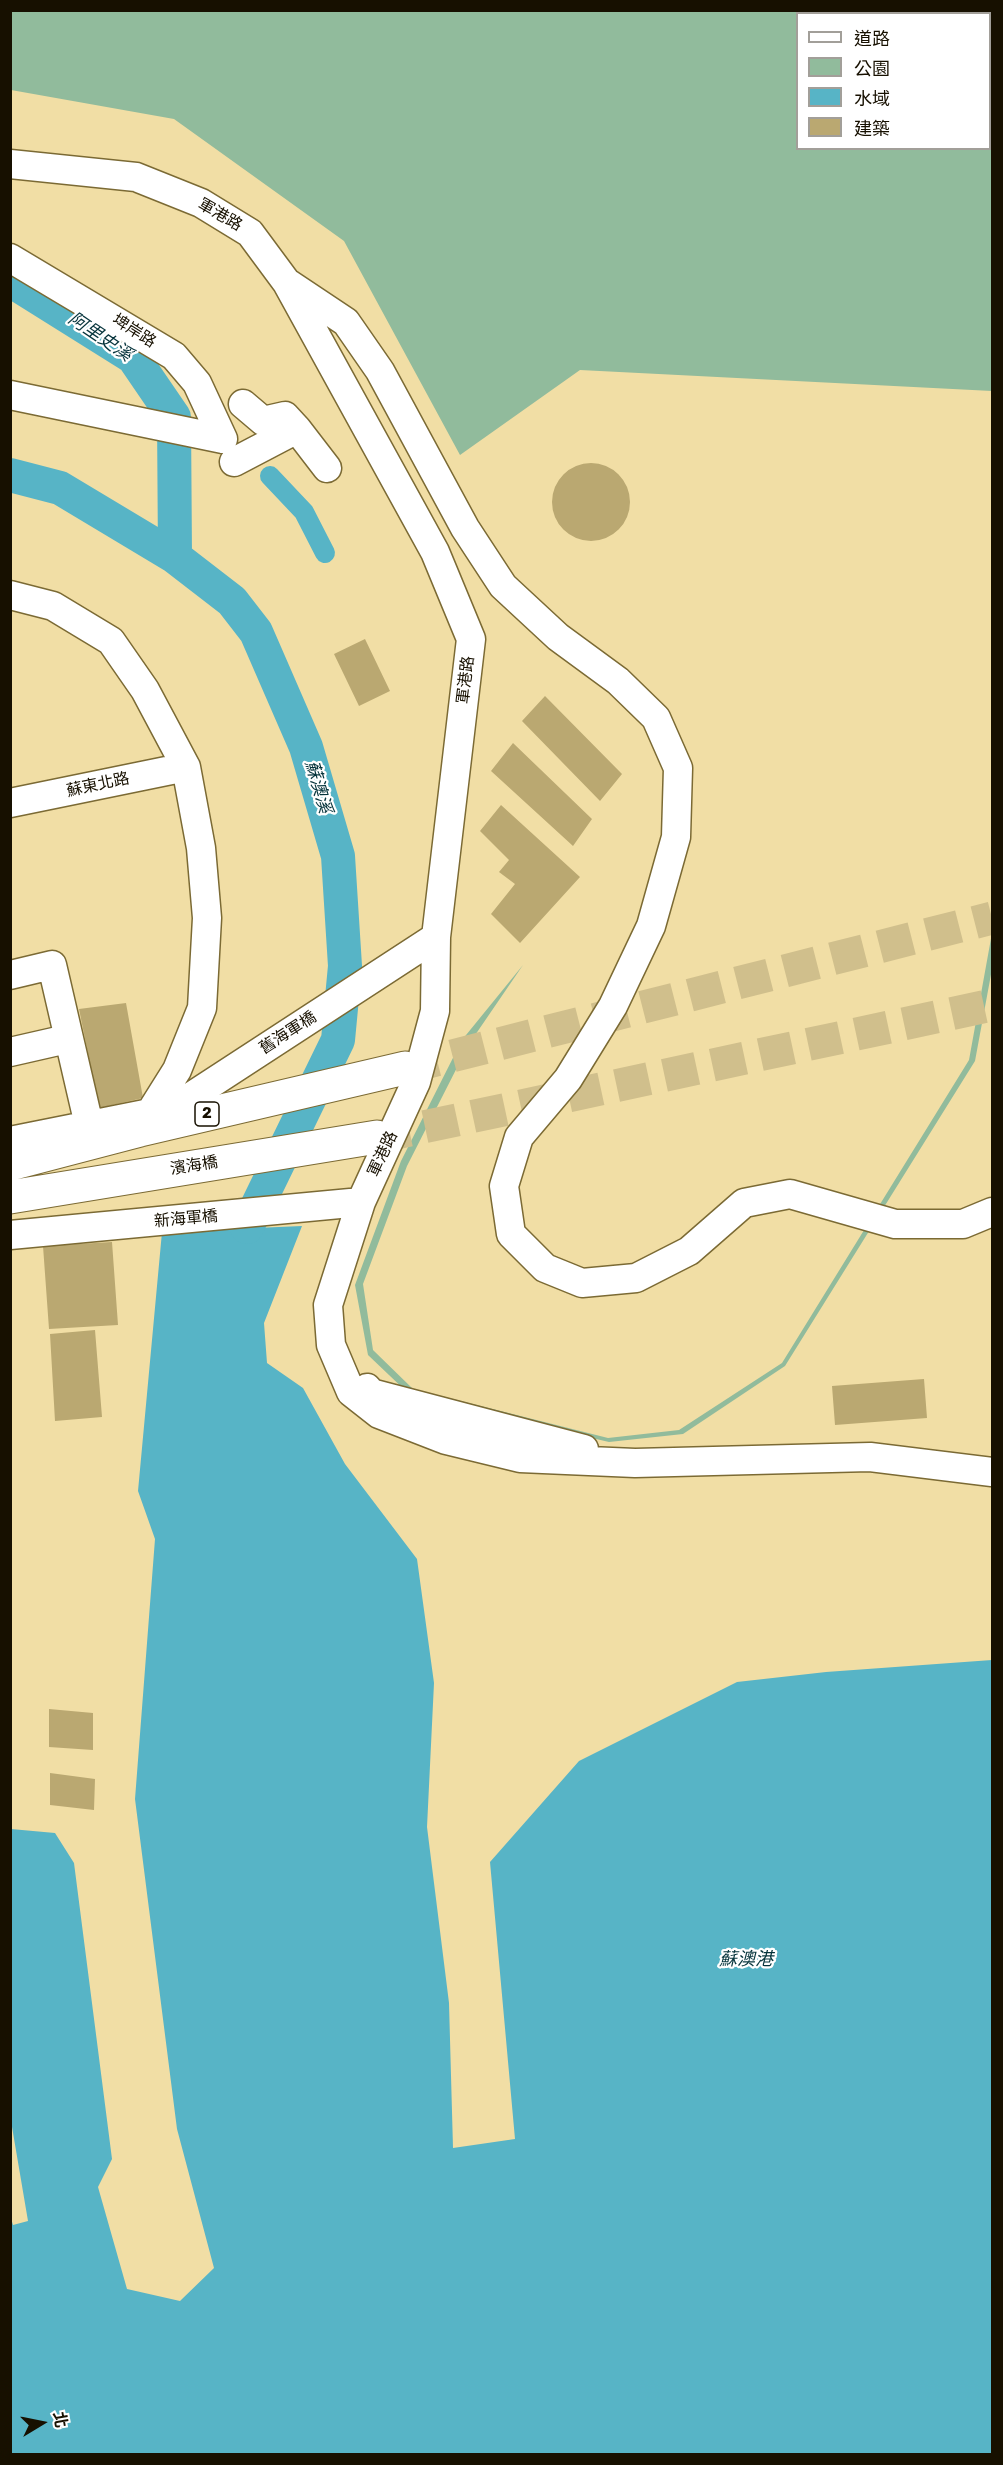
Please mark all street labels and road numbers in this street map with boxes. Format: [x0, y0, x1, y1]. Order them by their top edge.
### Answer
street label: 軍港路 [194, 195, 246, 235]
street label: 埤岸路 [109, 310, 159, 352]
street label: 軍港路 [454, 655, 478, 705]
street label: 蘇東北路 [65, 769, 131, 801]
street label: 舊海軍橋 [256, 1008, 320, 1058]
road number: 2 [195, 1102, 219, 1126]
street label: 軍港路 [364, 1128, 402, 1180]
street label: 濱海橋 [169, 1153, 219, 1179]
street label: 新海軍橋 [153, 1207, 219, 1231]

